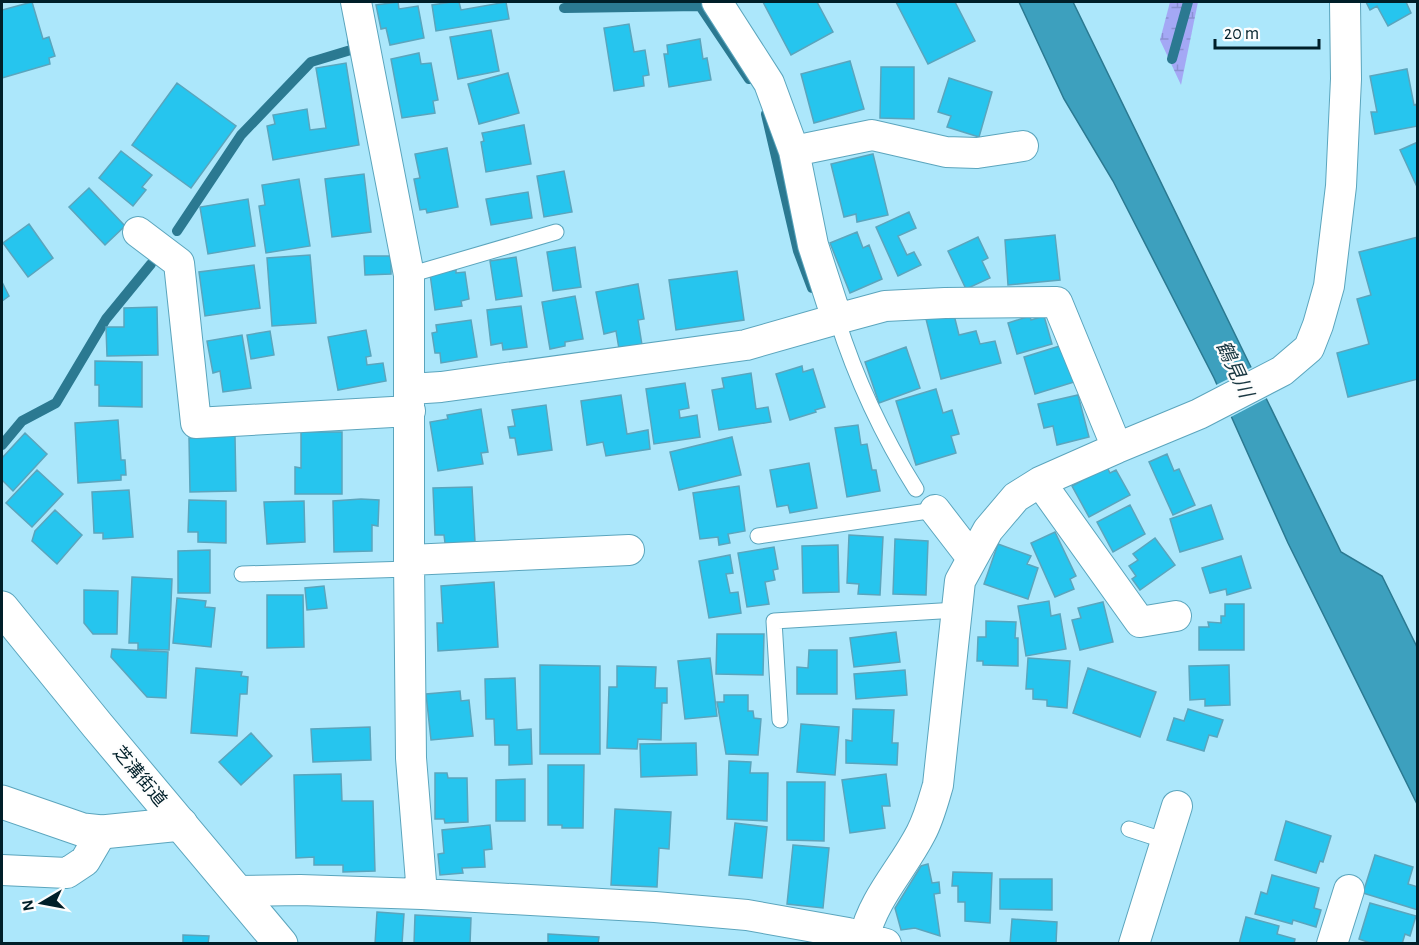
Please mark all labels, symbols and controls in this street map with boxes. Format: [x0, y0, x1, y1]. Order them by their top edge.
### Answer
scale bar [1215, 12, 1318, 50]
text: 20 m [1224, 25, 1259, 43]
water label: 鶴見川 [1212, 338, 1258, 403]
street label: 芝溝街道 [109, 742, 171, 810]
north arrow [12, 873, 72, 933]
text: N [19, 899, 37, 912]

